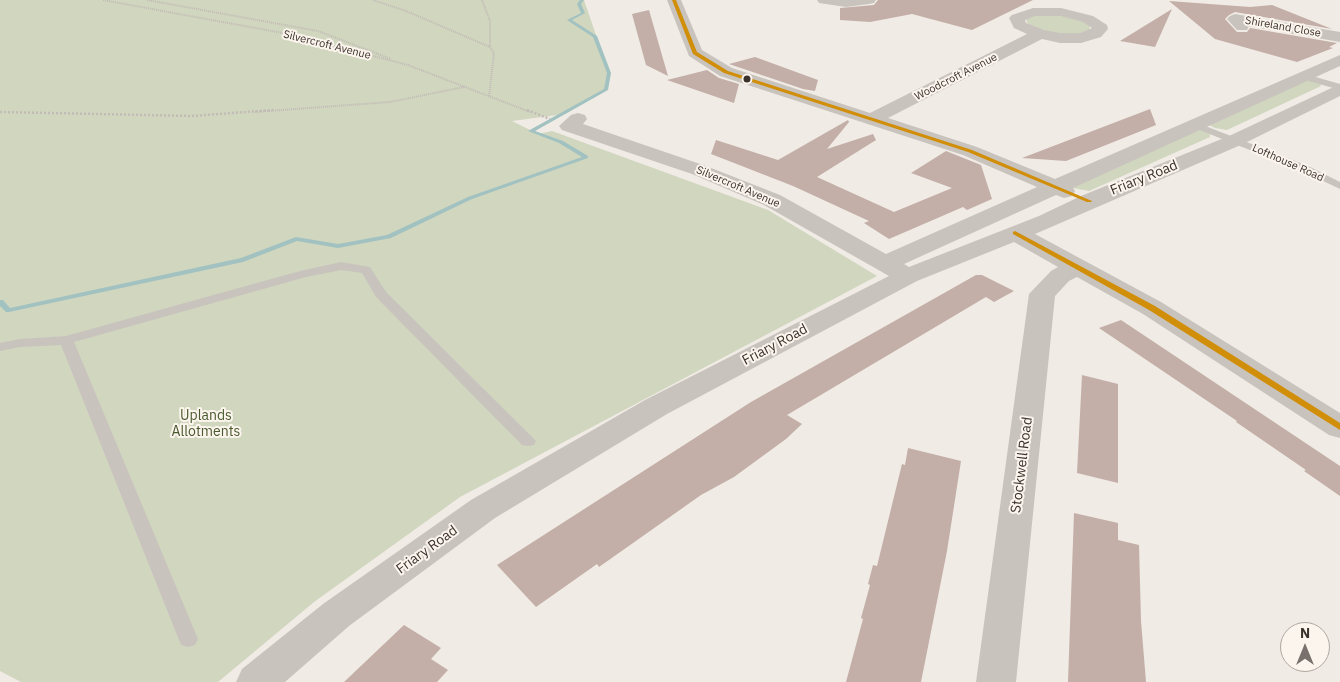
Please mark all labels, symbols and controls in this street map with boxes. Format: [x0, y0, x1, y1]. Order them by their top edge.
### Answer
street label: Shireland Close [1244, 14, 1322, 40]
street label: Silvercroft Avenue [282, 28, 372, 62]
street label: Woodcroft Avenue [913, 51, 999, 103]
unlabelled marker [742, 74, 752, 84]
street label: Lofthouse Road [1250, 141, 1326, 185]
street label: Friary Road [1108, 157, 1180, 199]
street label: Silvercroft Avenue [694, 163, 782, 211]
street label: Friary Road [740, 321, 810, 369]
park label: Uplands Allotments [172, 408, 240, 441]
street label: Stockwell Road [1008, 416, 1036, 514]
street label: Friary Road [393, 522, 461, 578]
north arrow [1280, 622, 1330, 672]
text: N [1300, 624, 1310, 642]

